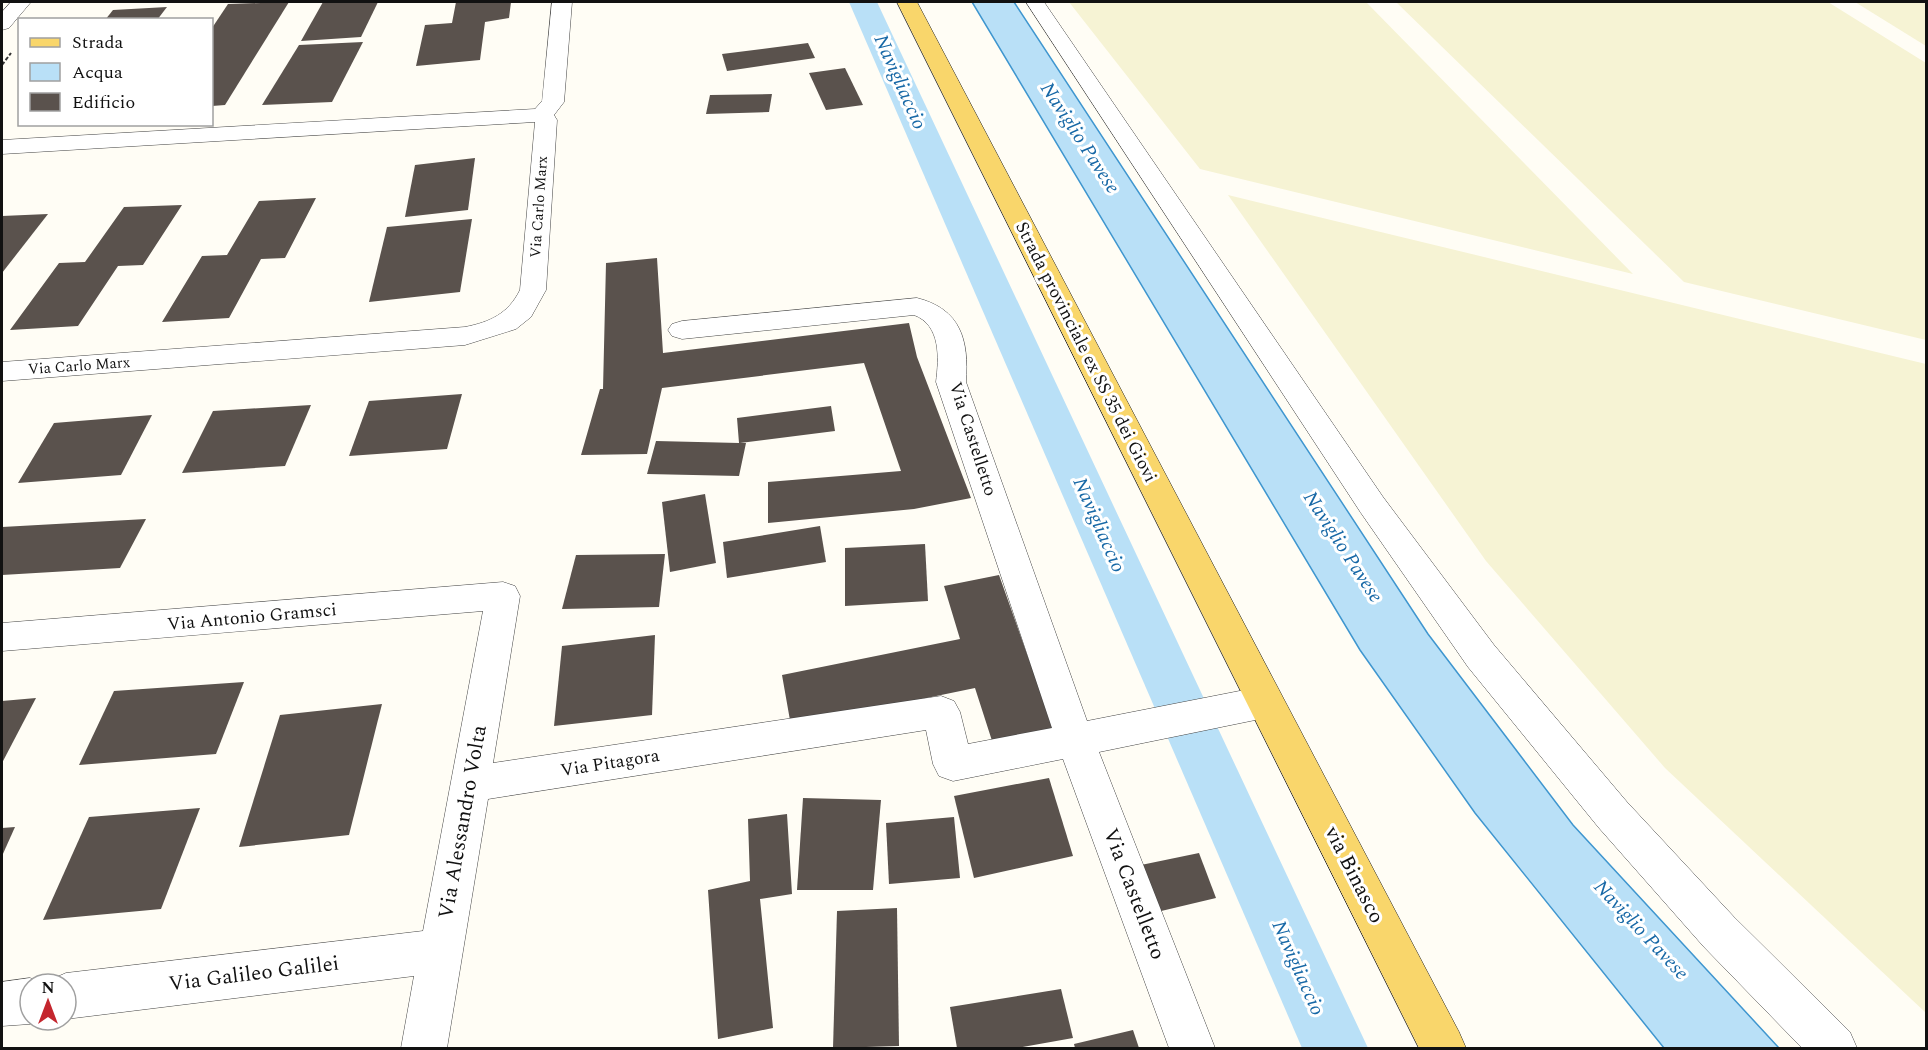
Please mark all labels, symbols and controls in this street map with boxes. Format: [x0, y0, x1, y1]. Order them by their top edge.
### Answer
legend [18, 18, 213, 126]
text: Strada [72, 29, 123, 56]
water label: Navigliaccio [866, 30, 934, 134]
text: Acqua [72, 59, 123, 86]
water label: Naviglio Pavese [1033, 76, 1128, 200]
text: Edificio [72, 89, 135, 116]
street label: Via Carlo Marx [524, 155, 554, 259]
street label: Strada provinciale ex SS 35 dei Giovi [1008, 217, 1164, 487]
street label: Via Carlo Marx [27, 351, 131, 381]
street label: Via Castelletto [942, 378, 1004, 500]
water label: Navigliaccio [1065, 473, 1133, 577]
water label: Naviglio Pavese [1296, 485, 1391, 609]
street label: Via Antonio Gramsci [166, 596, 338, 638]
street label: Via Alessandro Volta [430, 722, 496, 921]
street label: Via Pitagora [559, 742, 662, 784]
street label: via Binasco [1315, 820, 1392, 929]
street label: Via Castelletto [1094, 824, 1174, 964]
water label: Naviglio Pavese [1586, 873, 1696, 987]
water label: Navigliaccio [1264, 916, 1332, 1020]
street label: Via Galileo Galilei [167, 948, 341, 1000]
north arrow [18, 972, 78, 1032]
text: N [41, 976, 55, 1000]

